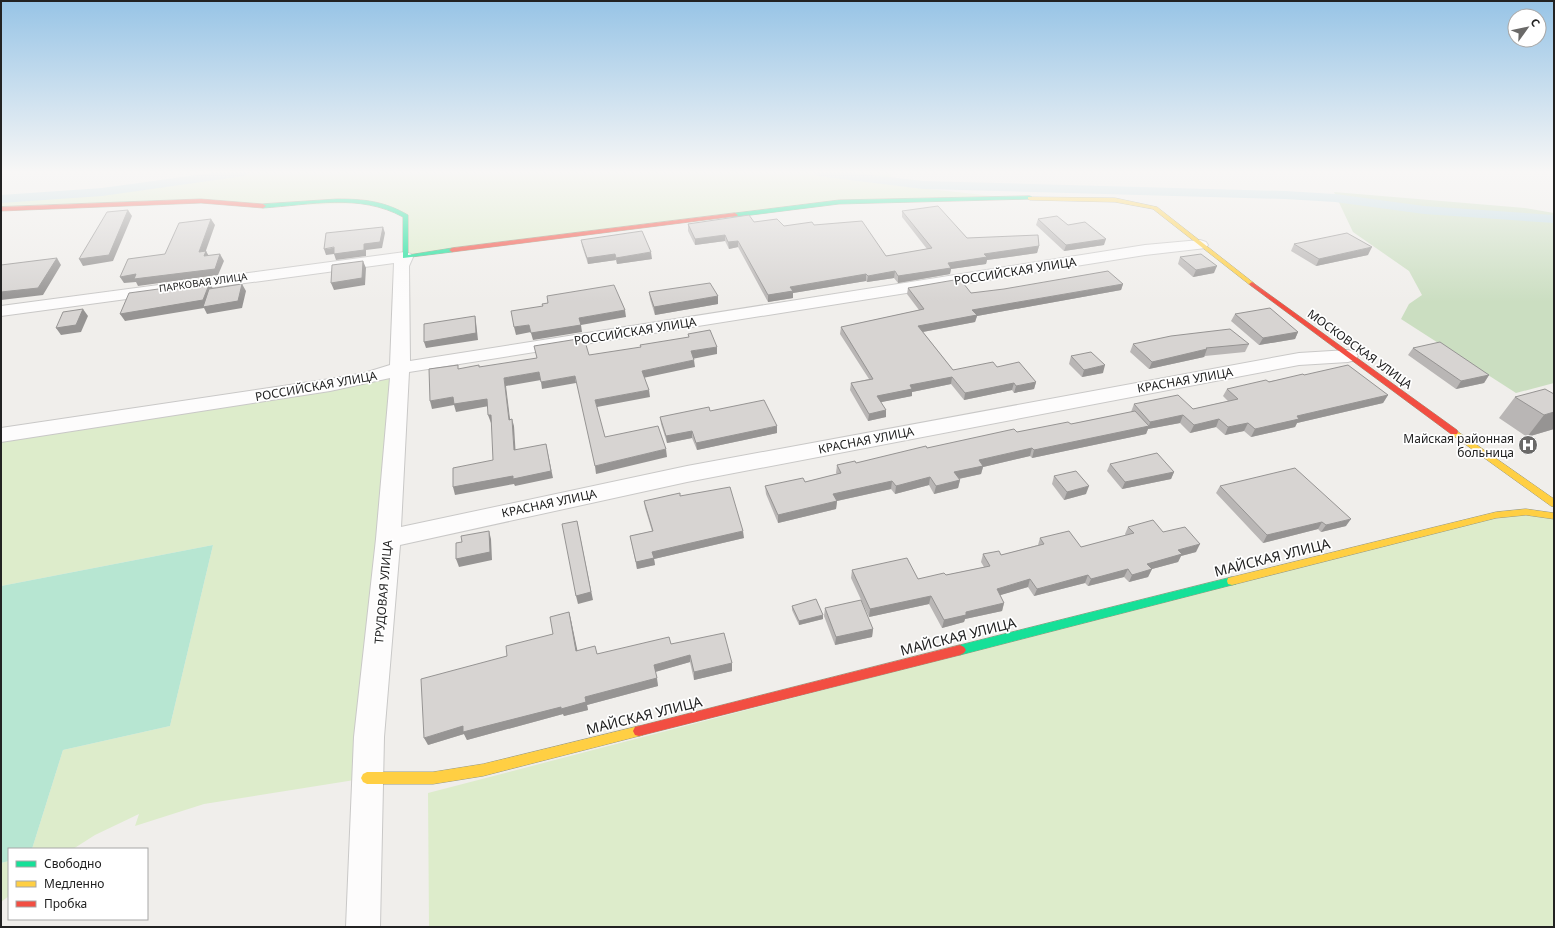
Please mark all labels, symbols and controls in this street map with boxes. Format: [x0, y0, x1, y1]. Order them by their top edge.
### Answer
north arrow [1507, 8, 1547, 48]
text: С [1528, 15, 1544, 29]
street label: РОССИЙСКАЯ УЛИЦА [953, 253, 1078, 289]
street label: ПАРКОВАЯ УЛИЦА [158, 269, 249, 295]
street label: МОСКОВСКАЯ УЛИЦА [1304, 305, 1416, 393]
street label: РОССИЙСКАЯ УЛИЦА [573, 313, 698, 349]
street label: КРАСНАЯ УЛИЦА [1136, 363, 1235, 397]
street label: РОССИЙСКАЯ УЛИЦА [254, 367, 379, 405]
street label: КРАСНАЯ УЛИЦА [817, 422, 916, 458]
place label: Майская районная больница [1403, 430, 1514, 461]
hospital icon: Майская районная больница [1517, 434, 1539, 456]
street label: КРАСНАЯ УЛИЦА [500, 485, 598, 521]
street label: МАЙСКАЯ УЛИЦА [1212, 533, 1332, 581]
street label: ТРУДОВАЯ УЛИЦА [370, 539, 396, 645]
street label: МАЙСКАЯ УЛИЦА [898, 612, 1018, 660]
street label: МАЙСКАЯ УЛИЦА [584, 691, 704, 739]
legend [8, 848, 148, 920]
text: Свободно [44, 855, 102, 872]
text: Медленно [44, 875, 104, 892]
text: Пробка [44, 895, 87, 912]

